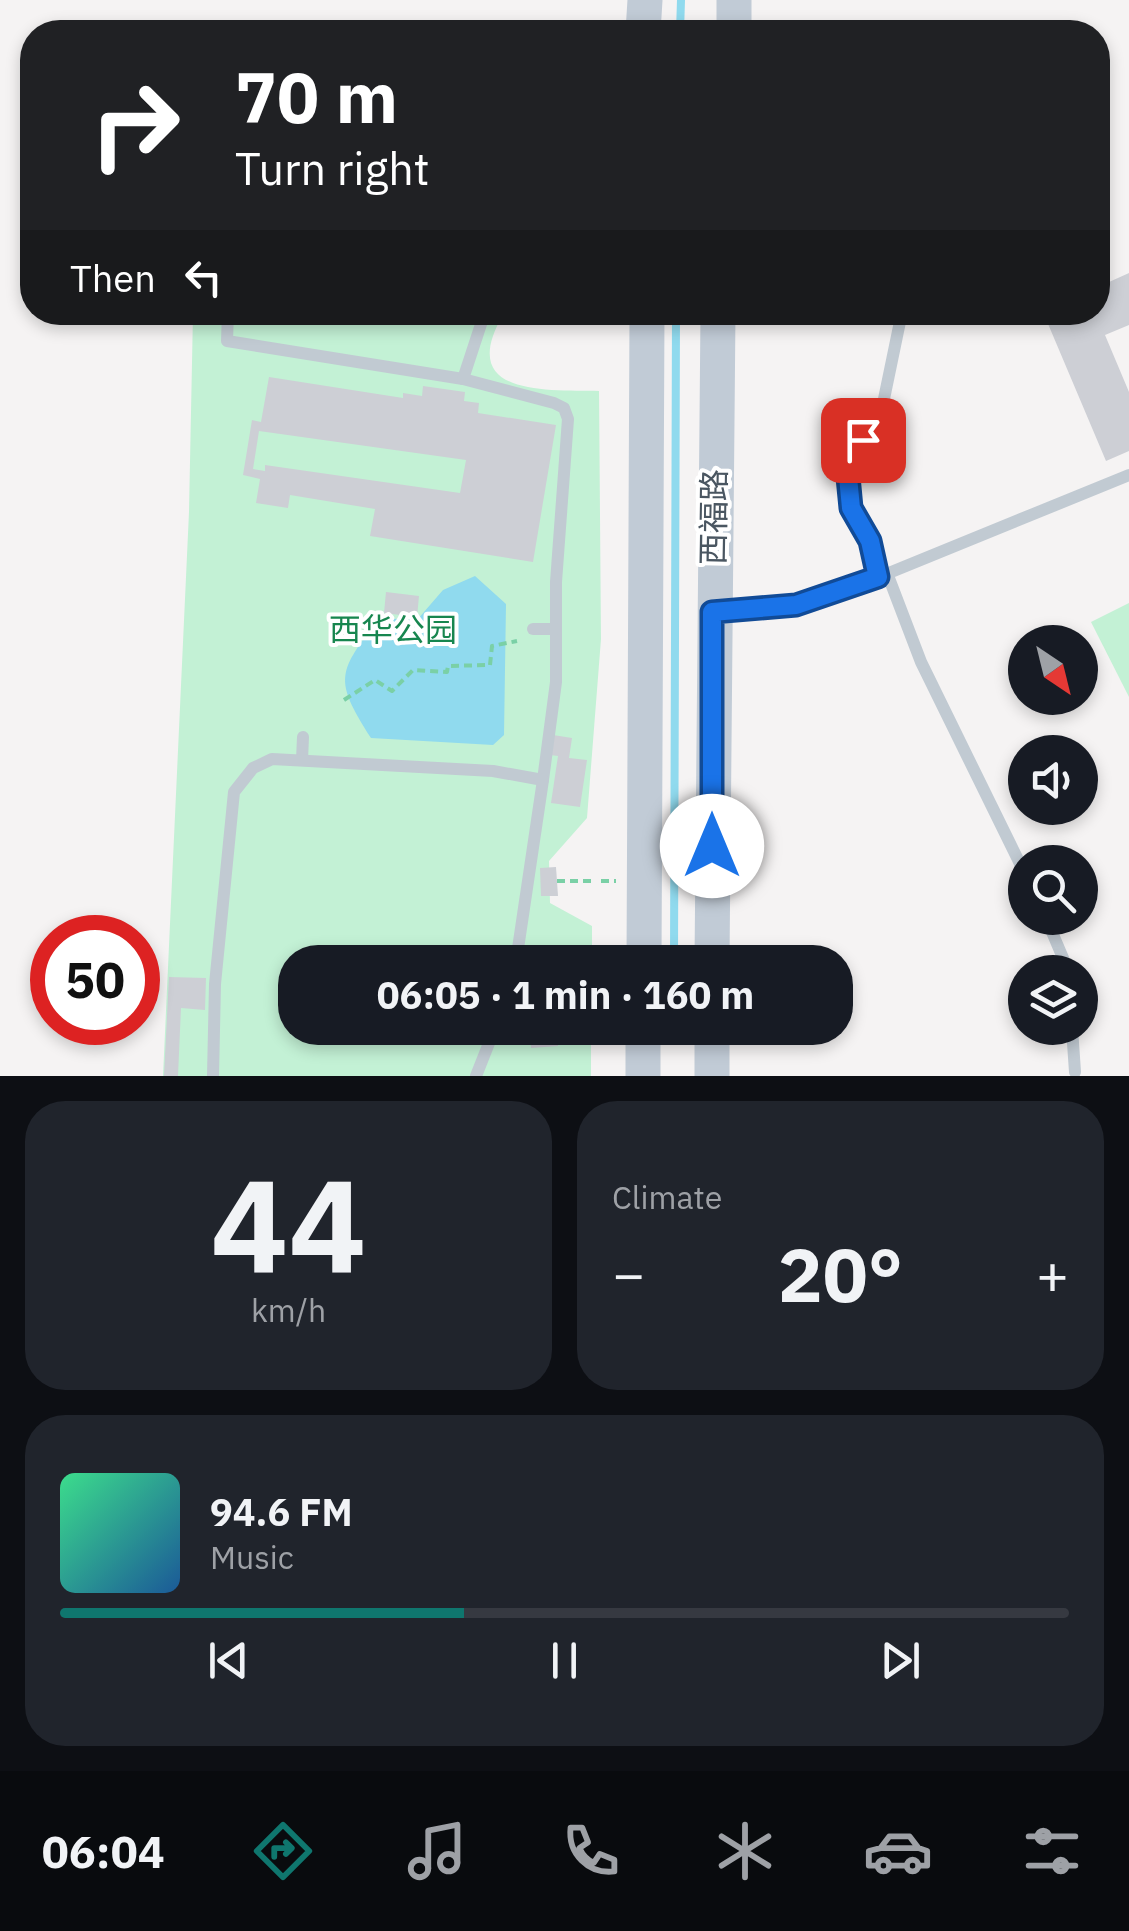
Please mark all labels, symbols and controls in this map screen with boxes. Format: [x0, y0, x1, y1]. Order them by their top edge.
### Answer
text: 70 m [235, 51, 398, 142]
icon: right [70, 60, 200, 190]
text: Turn right [235, 139, 430, 197]
icon: left [176, 250, 231, 305]
text: Then [70, 253, 156, 302]
pin [821, 398, 906, 483]
icon: arrive [836, 413, 891, 468]
street label: 西福路 [691, 469, 735, 565]
park label: 西华公园 [329, 608, 457, 650]
north arrow [1008, 625, 1098, 715]
map controls [1008, 625, 1098, 1045]
button: sound [1008, 735, 1098, 825]
position arrow [660, 794, 764, 898]
button: search [1008, 845, 1098, 935]
speed limit sign: 50 [30, 915, 160, 1045]
button: layers [1008, 955, 1098, 1045]
text: 06:05 · 1 min · 160 m [377, 970, 754, 1019]
text: 44 [210, 1139, 367, 1308]
text: Climate [612, 1176, 722, 1218]
text: 20° [778, 1225, 903, 1323]
text: − [612, 1238, 645, 1309]
text: + [1036, 1238, 1069, 1309]
text: km/h [251, 1289, 326, 1331]
text: 94.6 FM [210, 1487, 353, 1536]
text: Music [210, 1536, 294, 1578]
icon: previous [201, 1633, 256, 1688]
icon: pause [537, 1633, 592, 1688]
icon: next [873, 1633, 928, 1688]
icon: directions [248, 1816, 318, 1886]
icon: music [402, 1816, 472, 1886]
icon: phone [556, 1816, 626, 1886]
icon: climate [710, 1816, 780, 1886]
icon: car [863, 1816, 933, 1886]
icon: filters [1017, 1816, 1087, 1886]
text: 06:04 [42, 1822, 165, 1880]

